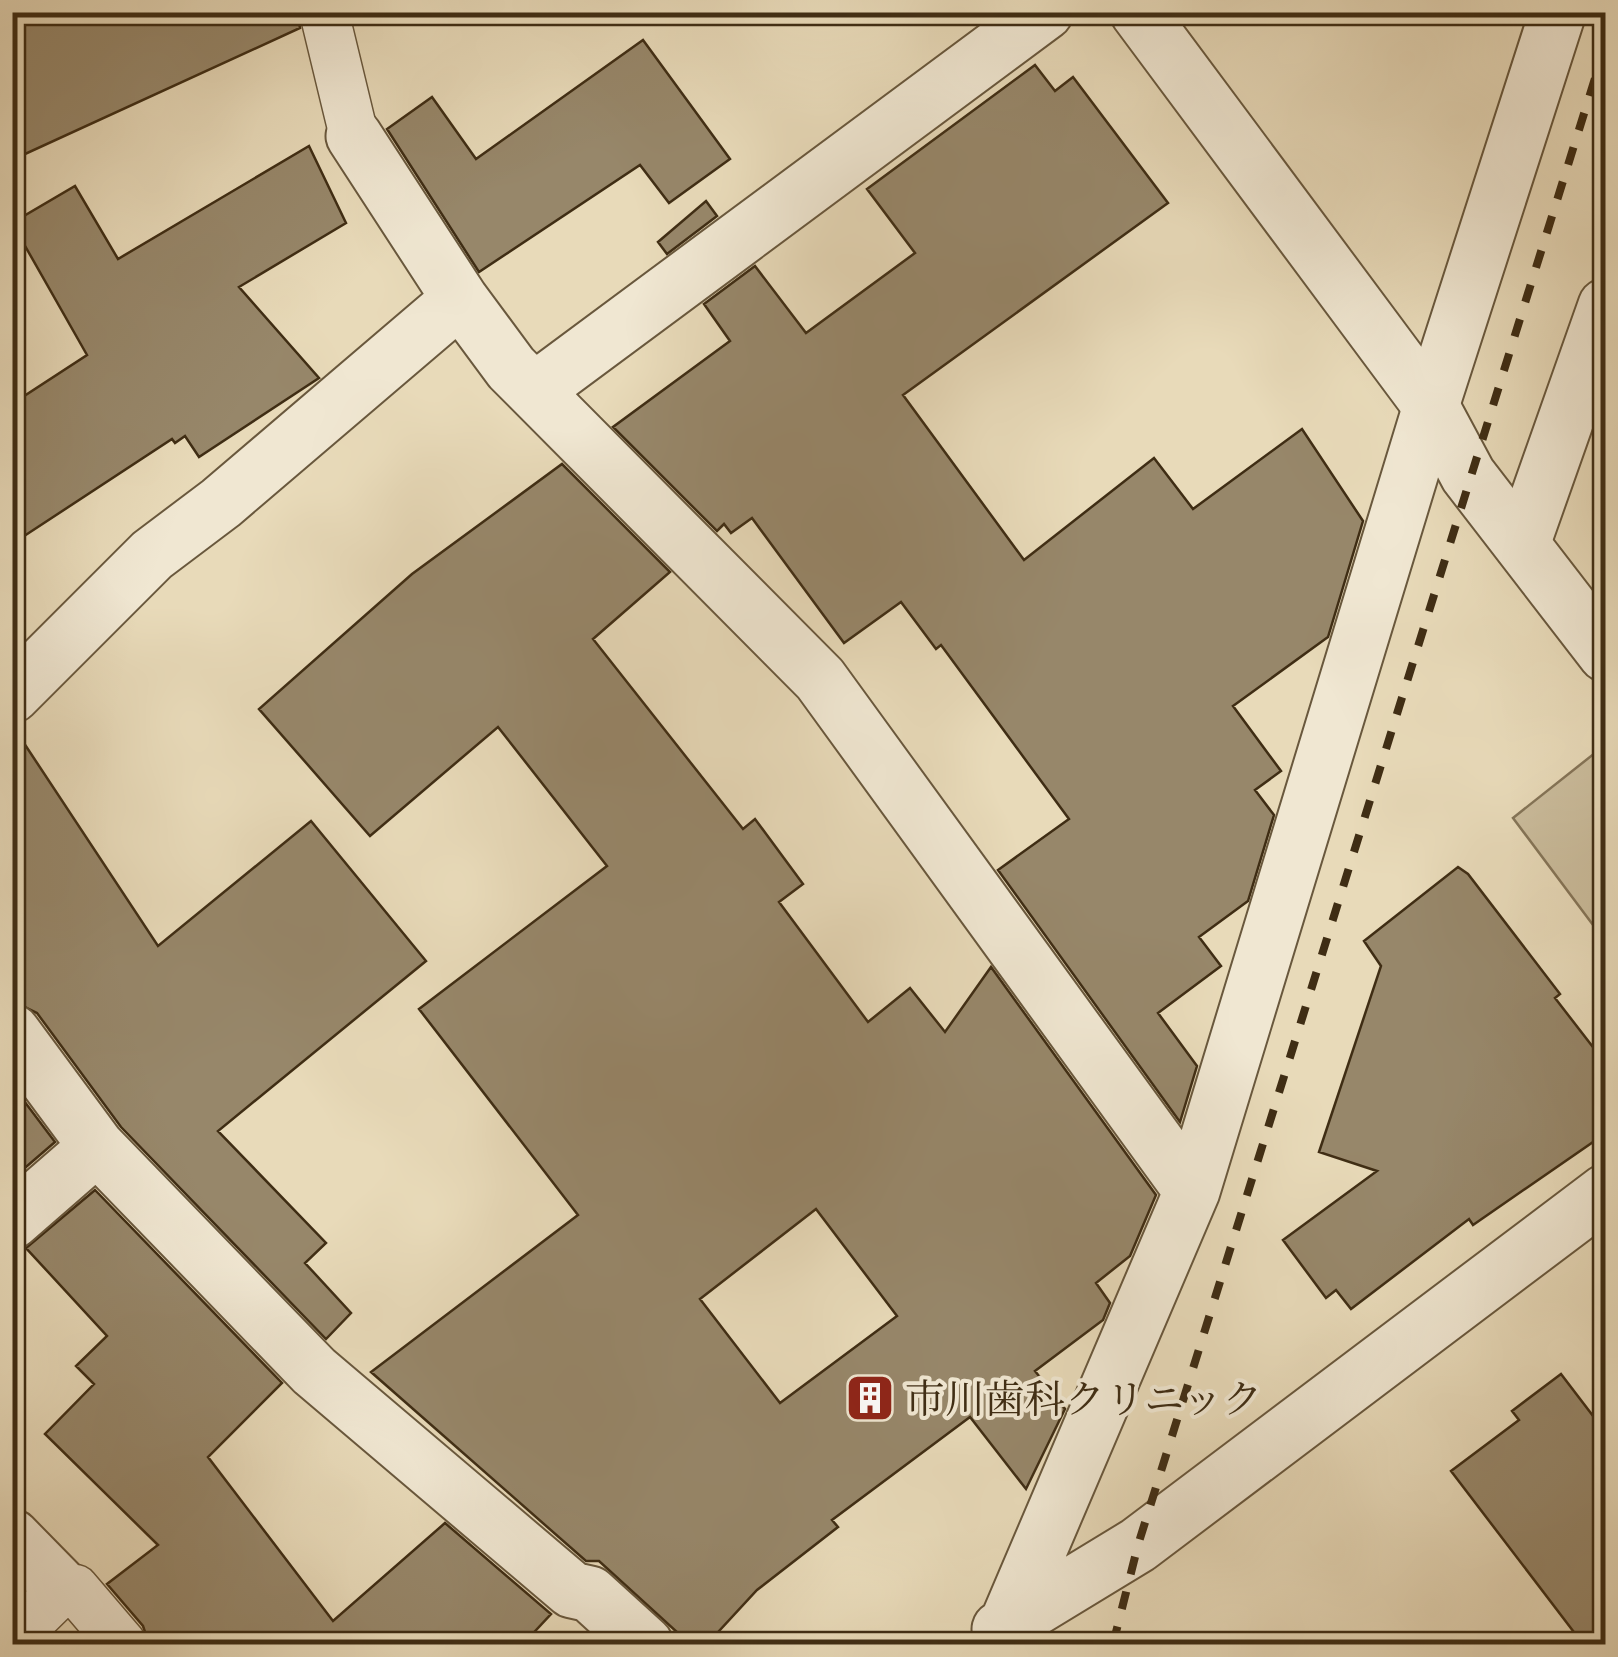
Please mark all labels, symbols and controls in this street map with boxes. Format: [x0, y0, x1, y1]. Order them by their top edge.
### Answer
place label: 市川歯科クリニック [905, 1369, 1263, 1428]
building icon: 市川歯科クリニック [844, 1372, 896, 1424]

